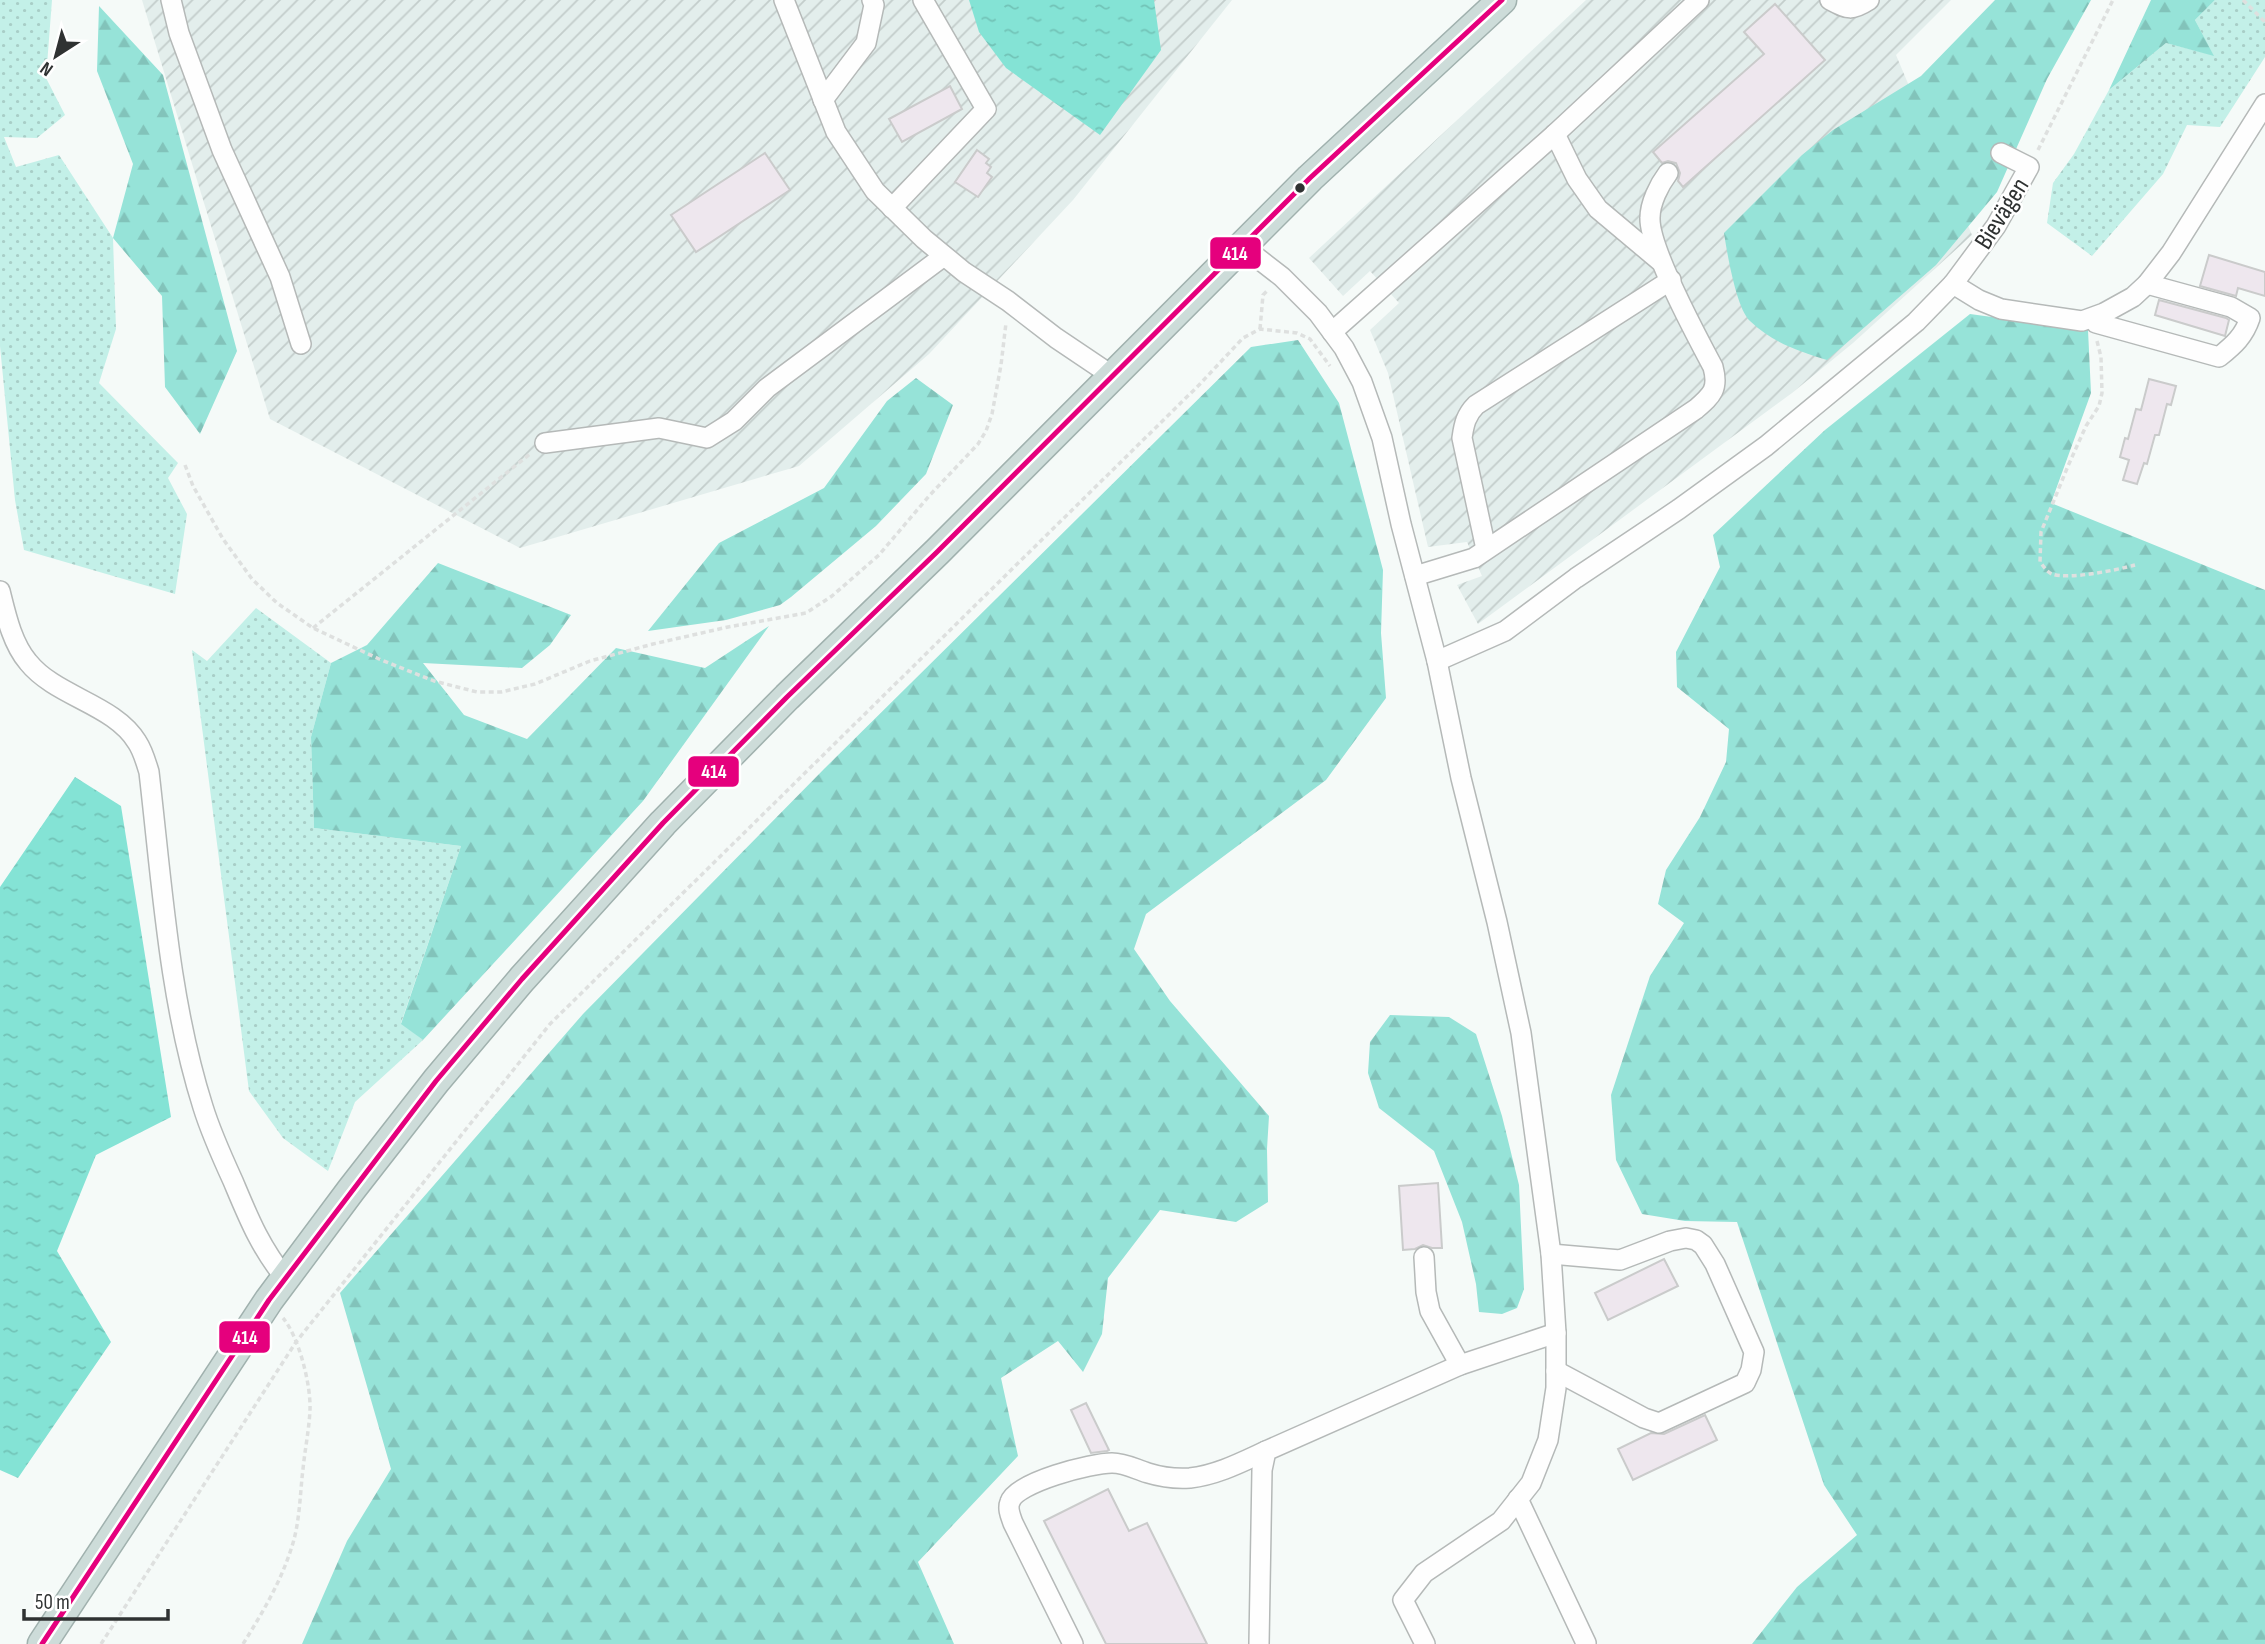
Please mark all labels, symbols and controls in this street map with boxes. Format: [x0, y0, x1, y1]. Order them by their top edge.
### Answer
north arrow [21, 21, 91, 91]
text: N [36, 56, 58, 81]
street label: Bievägen [1968, 172, 2036, 255]
unlabelled marker [1293, 181, 1307, 195]
line badge: 414 [1209, 236, 1262, 270]
text: 414 [1222, 243, 1248, 266]
line badge: 414 [687, 755, 740, 788]
text: 414 [701, 761, 727, 784]
line badge: 414 [218, 1320, 271, 1354]
text: 414 [232, 1327, 258, 1350]
scale bar [24, 1578, 168, 1622]
text: 50 m [35, 1590, 70, 1615]

